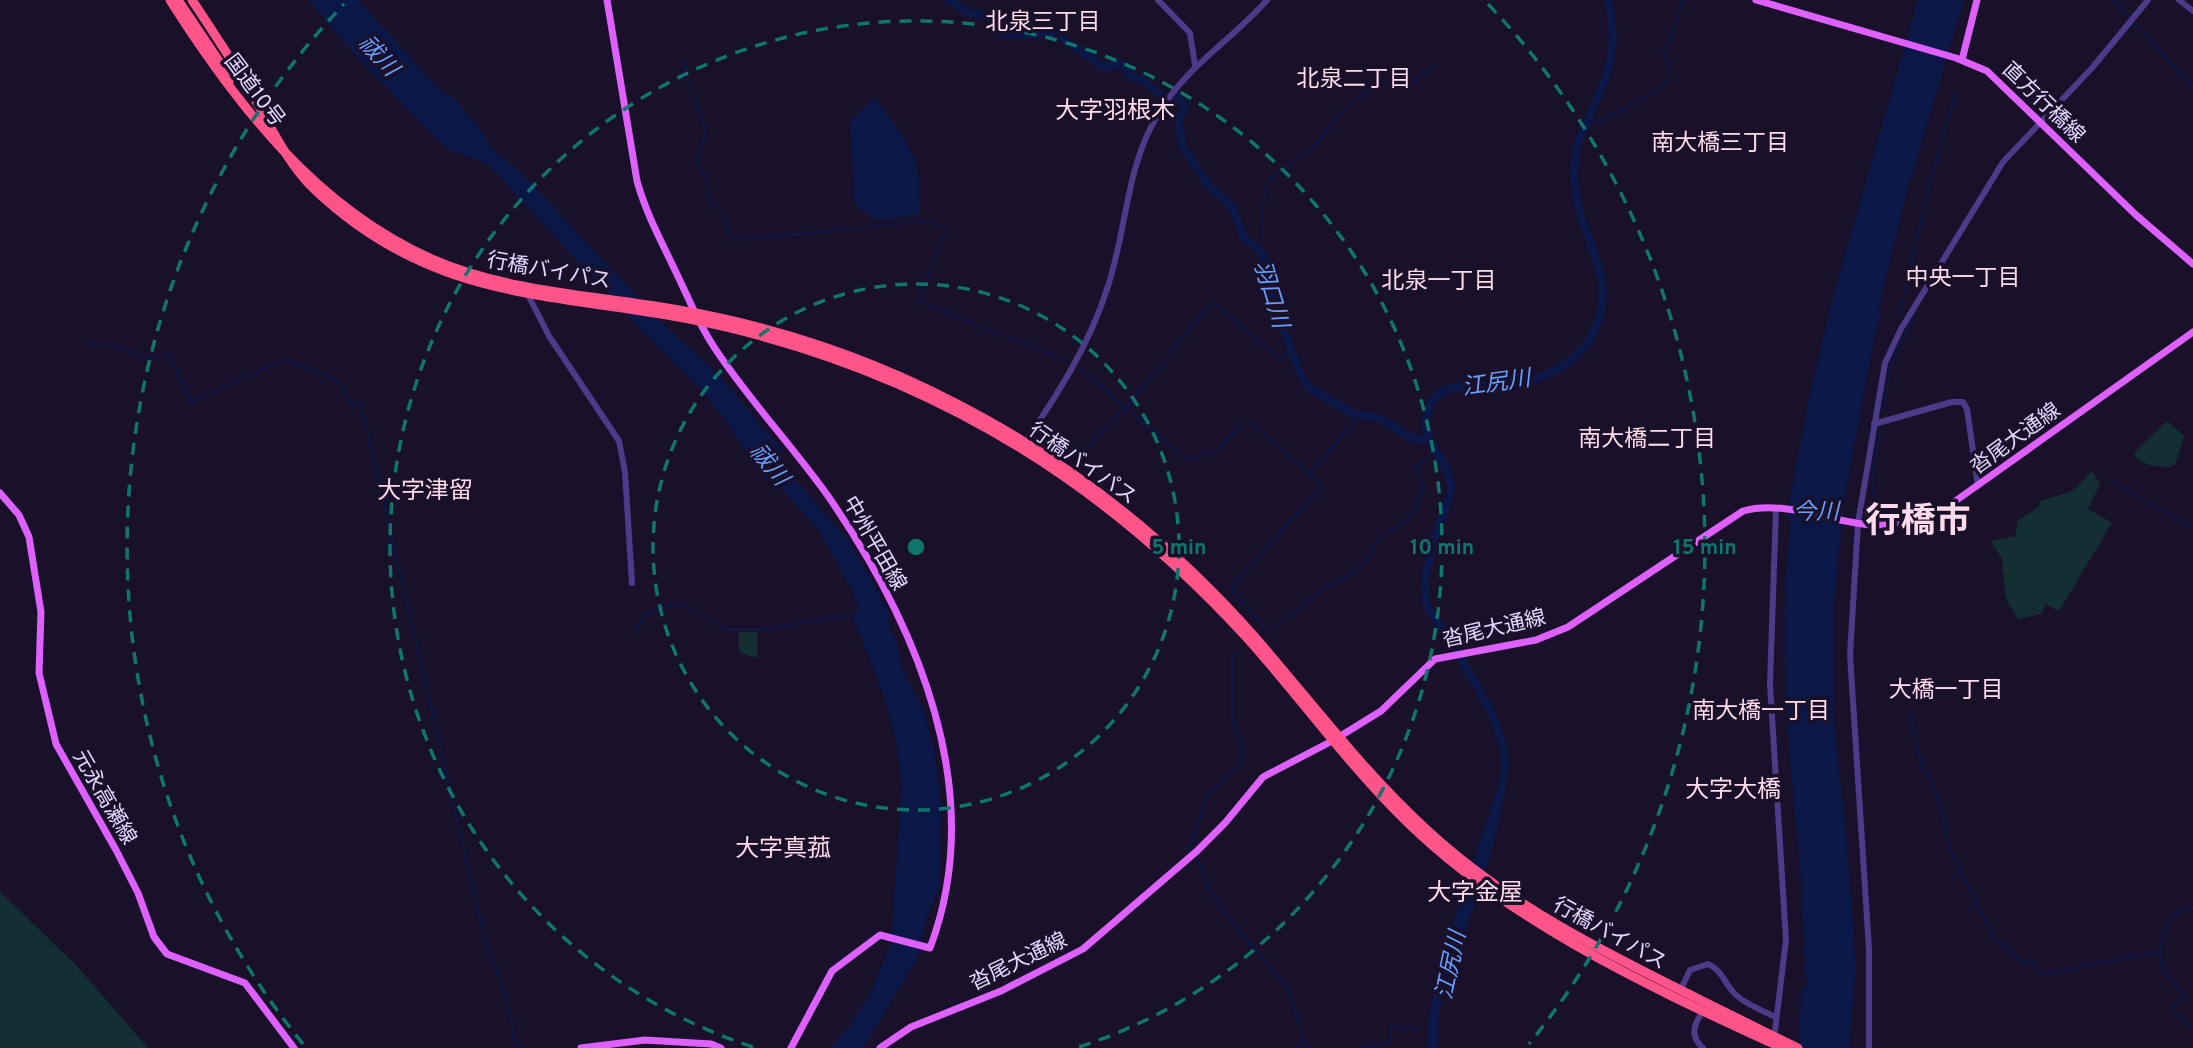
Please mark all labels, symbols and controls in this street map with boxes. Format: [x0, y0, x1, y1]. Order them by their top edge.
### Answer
district label: 北泉三丁目 [986, 9, 1101, 38]
water label: 祓川 [351, 30, 406, 86]
street label: 国道10号 [218, 49, 290, 133]
street label: 直方行橋線 [1996, 57, 2090, 149]
district label: 北泉二丁目 [1297, 66, 1412, 95]
district label: 大字羽根木 [1055, 97, 1175, 127]
district label: 南大橋三丁目 [1651, 130, 1789, 159]
street label: 行橋バイパス [485, 247, 613, 296]
water label: 羽口川 [1246, 257, 1294, 335]
district label: 中央一丁目 [1906, 265, 2021, 294]
district label: 北泉一丁目 [1382, 268, 1497, 297]
water label: 江尻川 [1460, 365, 1536, 404]
street label: 沓尾大通線 [1965, 397, 2066, 481]
street label: 行橋バイパス [1023, 417, 1141, 511]
district label: 南大橋二丁目 [1578, 426, 1716, 455]
water label: 祓川 [742, 439, 796, 495]
district label: 大字津留 [377, 477, 473, 507]
street label: 中州平田線 [836, 492, 912, 596]
water label: 今川 [1793, 499, 1842, 528]
district label: 行橋市 [1865, 501, 1971, 545]
centre of rings [904, 535, 928, 559]
text: 5 min [1152, 535, 1206, 562]
text: 10 min [1410, 535, 1474, 562]
text: 15 min [1673, 535, 1737, 562]
street label: 沓尾大通線 [1440, 604, 1549, 654]
district label: 大橋一丁目 [1889, 677, 2004, 706]
district label: 南大橋一丁目 [1692, 698, 1830, 727]
street label: 元永高瀬線 [66, 746, 142, 850]
district label: 大字大橋 [1685, 776, 1781, 806]
district label: 大字真菰 [735, 835, 831, 865]
district label: 大字金屋 [1427, 879, 1523, 909]
street label: 行橋バイパス [1548, 892, 1671, 977]
water label: 江尻川 [1431, 926, 1474, 1002]
street label: 沓尾大通線 [966, 927, 1072, 997]

